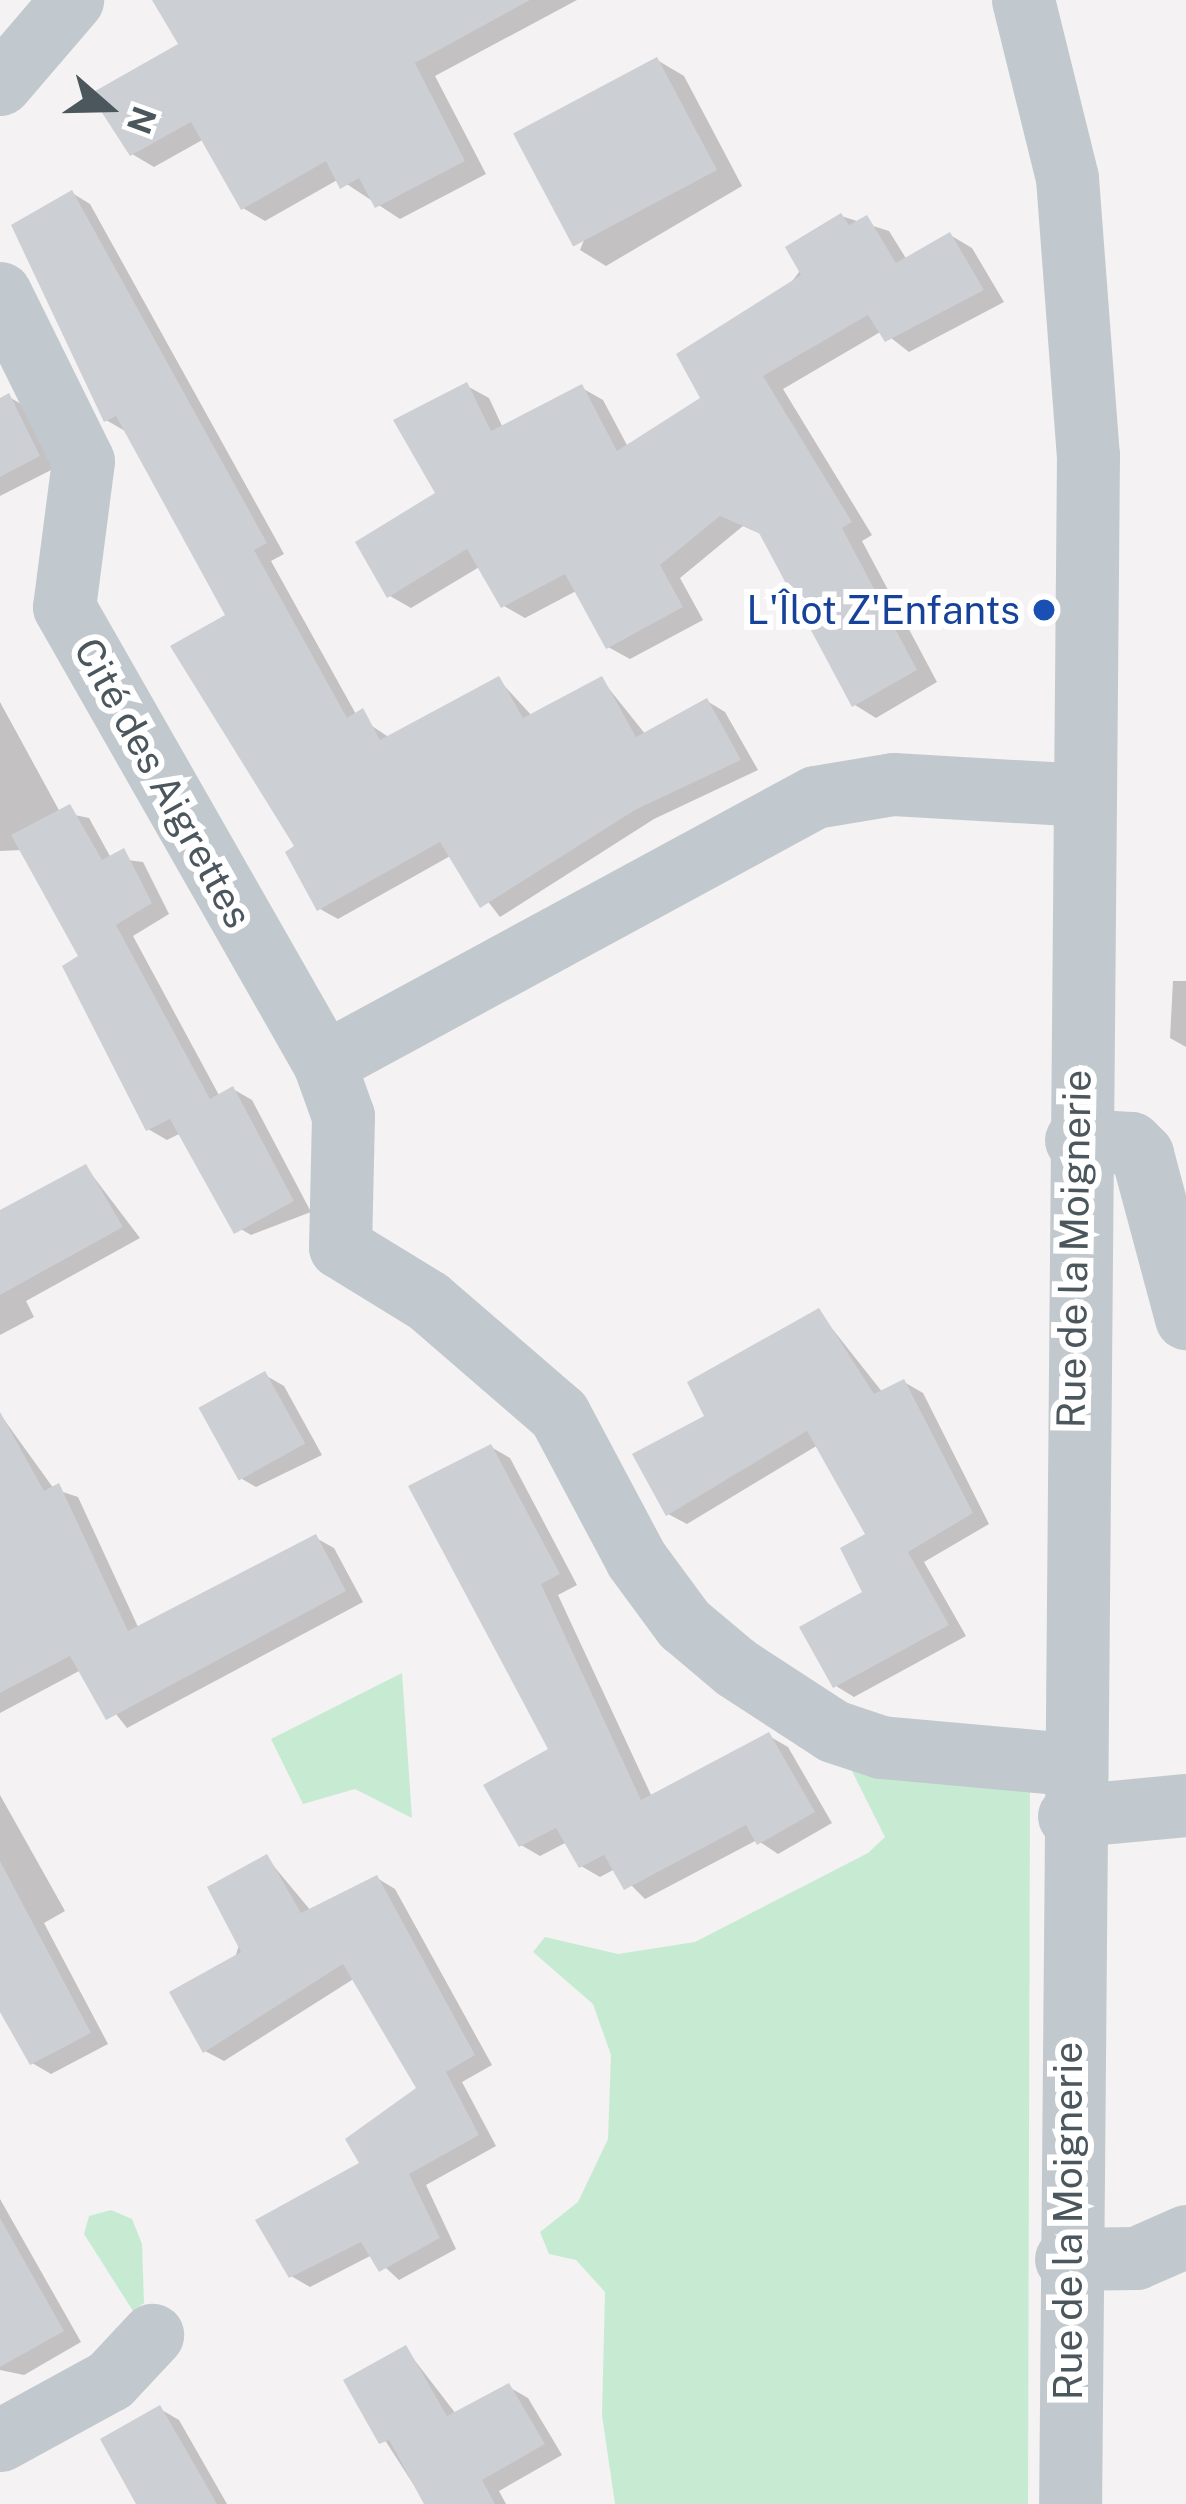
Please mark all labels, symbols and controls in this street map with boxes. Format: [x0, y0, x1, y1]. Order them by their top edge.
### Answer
north arrow [48, 48, 168, 168]
text: N [120, 102, 164, 139]
place label: L'Îlot Z'Enfants [746, 587, 1020, 633]
marker: L'Îlot Z'Enfants [1031, 597, 1057, 623]
street label: Cité des Aigrettes [64, 630, 262, 936]
street label: Rue de la Moignerie [1047, 1069, 1101, 1429]
street label: Rue de la Moignerie [1045, 2041, 1091, 2401]

